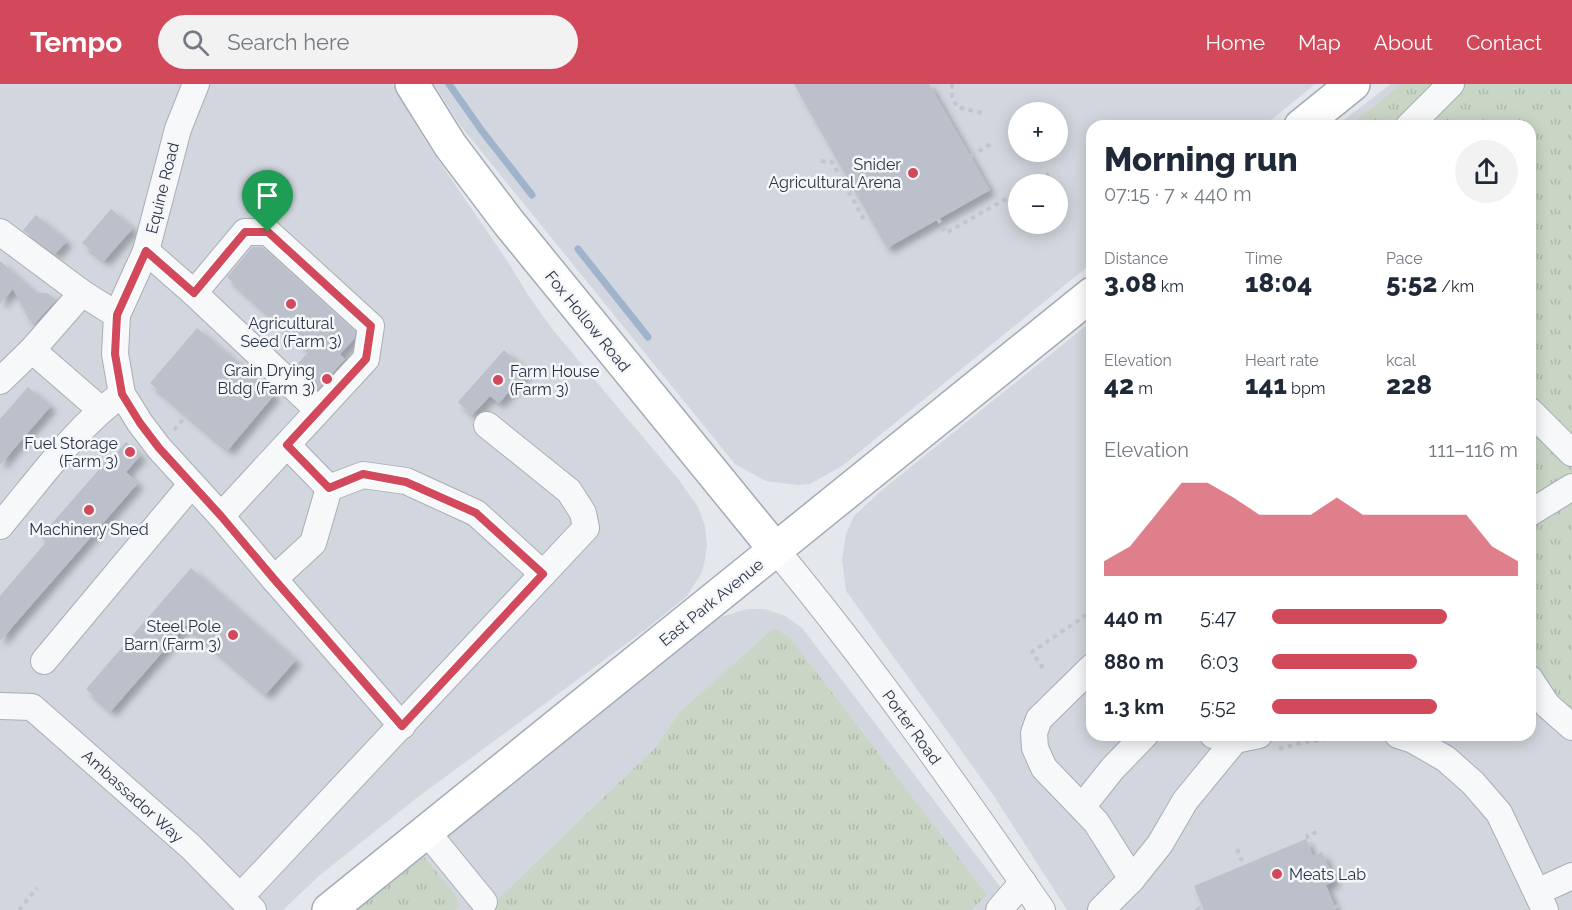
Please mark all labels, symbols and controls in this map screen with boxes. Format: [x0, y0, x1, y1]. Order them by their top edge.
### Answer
search box [158, 15, 578, 69]
text: Tempo [30, 26, 122, 59]
icon: search [179, 26, 212, 59]
text: Search here [227, 29, 349, 55]
text: Home [1206, 30, 1265, 55]
text: Map [1298, 30, 1341, 55]
text: About [1374, 30, 1433, 55]
text: Contact [1466, 30, 1542, 55]
map controls [1008, 102, 1068, 234]
button: + [1008, 102, 1068, 162]
street label: Equine Road [142, 140, 183, 236]
text: Morning run [1104, 140, 1298, 179]
button: share [1455, 140, 1518, 203]
place label: Snider Agricultural Arena [769, 155, 901, 192]
marker: Snider Agricultural Arena [906, 166, 920, 180]
pin [242, 170, 293, 232]
button: − [1008, 174, 1068, 234]
icon: arrive [251, 179, 284, 212]
text: 07:15 · 7 × 440 m [1104, 182, 1252, 206]
text: Distance [1104, 249, 1168, 268]
text: Time [1245, 249, 1282, 268]
text: Pace [1386, 249, 1423, 268]
street label: Fox Hollow Road [541, 267, 634, 376]
text: 3.08 [1104, 268, 1157, 298]
text: 18:04 [1245, 268, 1312, 298]
text: 5:52 [1386, 268, 1437, 298]
text: km [1157, 277, 1184, 296]
text: /km [1437, 277, 1474, 296]
marker: Agricultural Seed (Farm 3) [284, 297, 298, 311]
place label: Agricultural Seed (Farm 3) [240, 314, 342, 351]
text: Elevation [1104, 351, 1172, 370]
text: Heart rate [1245, 351, 1319, 370]
text: kcal [1386, 351, 1416, 370]
place label: Grain Drying Bldg (Farm 3) [217, 361, 315, 398]
place label: Farm House (Farm 3) [510, 362, 599, 399]
text: 42 [1104, 370, 1134, 400]
text: 141 [1245, 370, 1287, 400]
text: 228 [1386, 370, 1432, 400]
marker: Grain Drying Bldg (Farm 3) [320, 372, 334, 386]
marker: Farm House (Farm 3) [491, 373, 505, 387]
text: m [1134, 379, 1153, 398]
text: bpm [1287, 379, 1326, 398]
place label: Fuel Storage (Farm 3) [24, 434, 118, 471]
text: Elevation [1104, 438, 1189, 462]
text: 111–116 m [1429, 438, 1518, 462]
marker: Fuel Storage (Farm 3) [123, 445, 137, 459]
marker: Machinery Shed [82, 503, 96, 517]
place label: Machinery Shed [29, 520, 149, 539]
street label: East Park Avenue [656, 555, 767, 650]
text: 440 m [1104, 605, 1163, 629]
text: 5:47 [1200, 605, 1236, 629]
place label: Steel Pole Barn (Farm 3) [124, 617, 221, 654]
marker: Steel Pole Barn (Farm 3) [226, 628, 240, 642]
text: 880 m [1104, 650, 1164, 674]
text: 6:03 [1200, 650, 1239, 674]
street label: Porter Road [878, 686, 945, 768]
text: 1.3 km [1104, 695, 1164, 719]
text: 5:52 [1200, 695, 1236, 719]
street label: Ambassador Way [78, 746, 187, 847]
place label: Meats Lab [1289, 865, 1366, 884]
marker: Meats Lab [1270, 867, 1284, 881]

